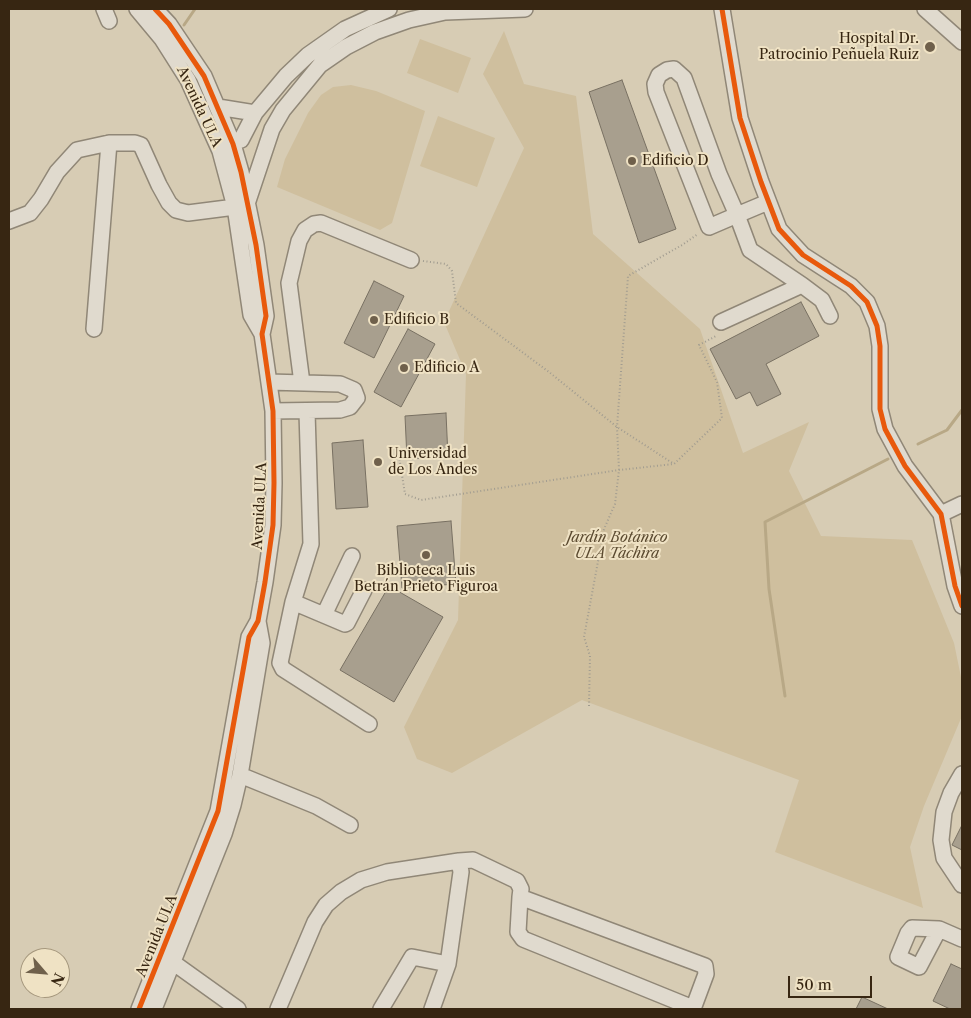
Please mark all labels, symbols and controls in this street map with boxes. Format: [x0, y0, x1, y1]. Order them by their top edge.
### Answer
place label: Hospital Dr. Patrocinio Peñuela Ruiz [759, 31, 919, 64]
marker: Hospital Dr. Patrocinio Peñuela Ruiz [923, 40, 937, 54]
street label: Avenida ULA [173, 64, 225, 150]
place label: Edificio D [642, 153, 709, 169]
marker: Edificio D [626, 155, 638, 167]
place label: Edificio B [384, 312, 449, 328]
marker: Edificio B [368, 314, 380, 326]
place label: Edificio A [414, 360, 480, 376]
marker: Edificio A [398, 362, 410, 374]
place label: Universidad de Los Andes [388, 446, 477, 478]
marker: Universidad de Los Andes [372, 456, 384, 468]
street label: Avenida ULA [249, 462, 271, 550]
park label: Jardín Botánico ULA Táchira [567, 530, 667, 562]
marker: Biblioteca Luis Betrán Prieto Figuroa [420, 549, 432, 561]
place label: Biblioteca Luis Betrán Prieto Figuroa [354, 563, 498, 596]
street label: Avenida ULA [133, 892, 181, 980]
north arrow [20, 948, 70, 998]
scale bar [791, 966, 875, 998]
text: N [47, 970, 68, 989]
text: 50 m [796, 975, 832, 994]

